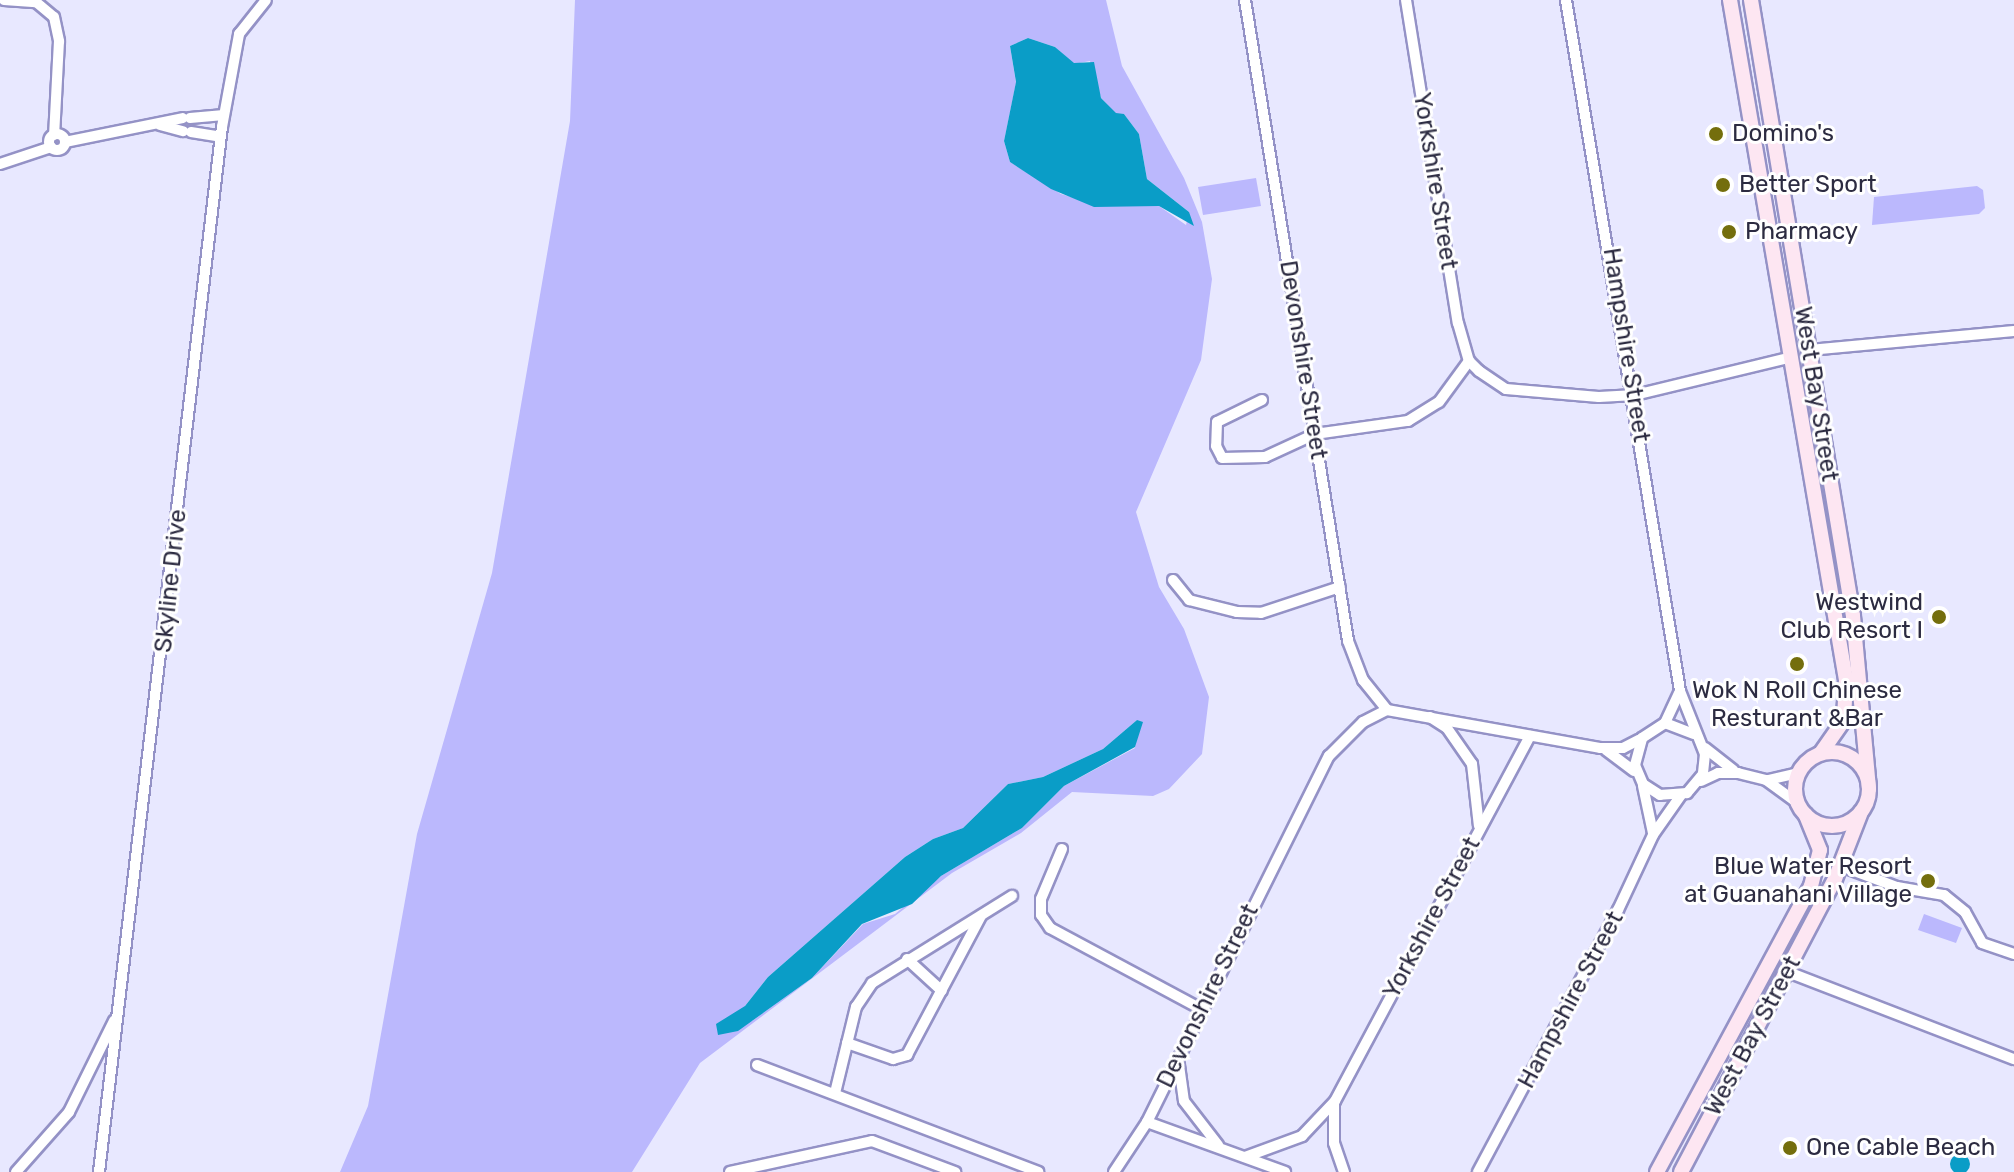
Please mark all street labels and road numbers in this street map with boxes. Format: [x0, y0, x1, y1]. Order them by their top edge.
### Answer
street label: Yorkshire Street [1407, 90, 1463, 272]
street label: Hampshire Street [1596, 246, 1656, 444]
street label: Devonshire Street [1273, 258, 1333, 462]
street label: West Bay Street [1788, 304, 1844, 484]
street label: Skyline Drive [149, 508, 193, 654]
street label: Yorkshire Street [1377, 832, 1487, 1004]
street label: Devonshire Street [1151, 899, 1265, 1093]
street label: Hampshire Street [1512, 907, 1630, 1093]
street label: West Bay Street [1699, 951, 1807, 1121]

